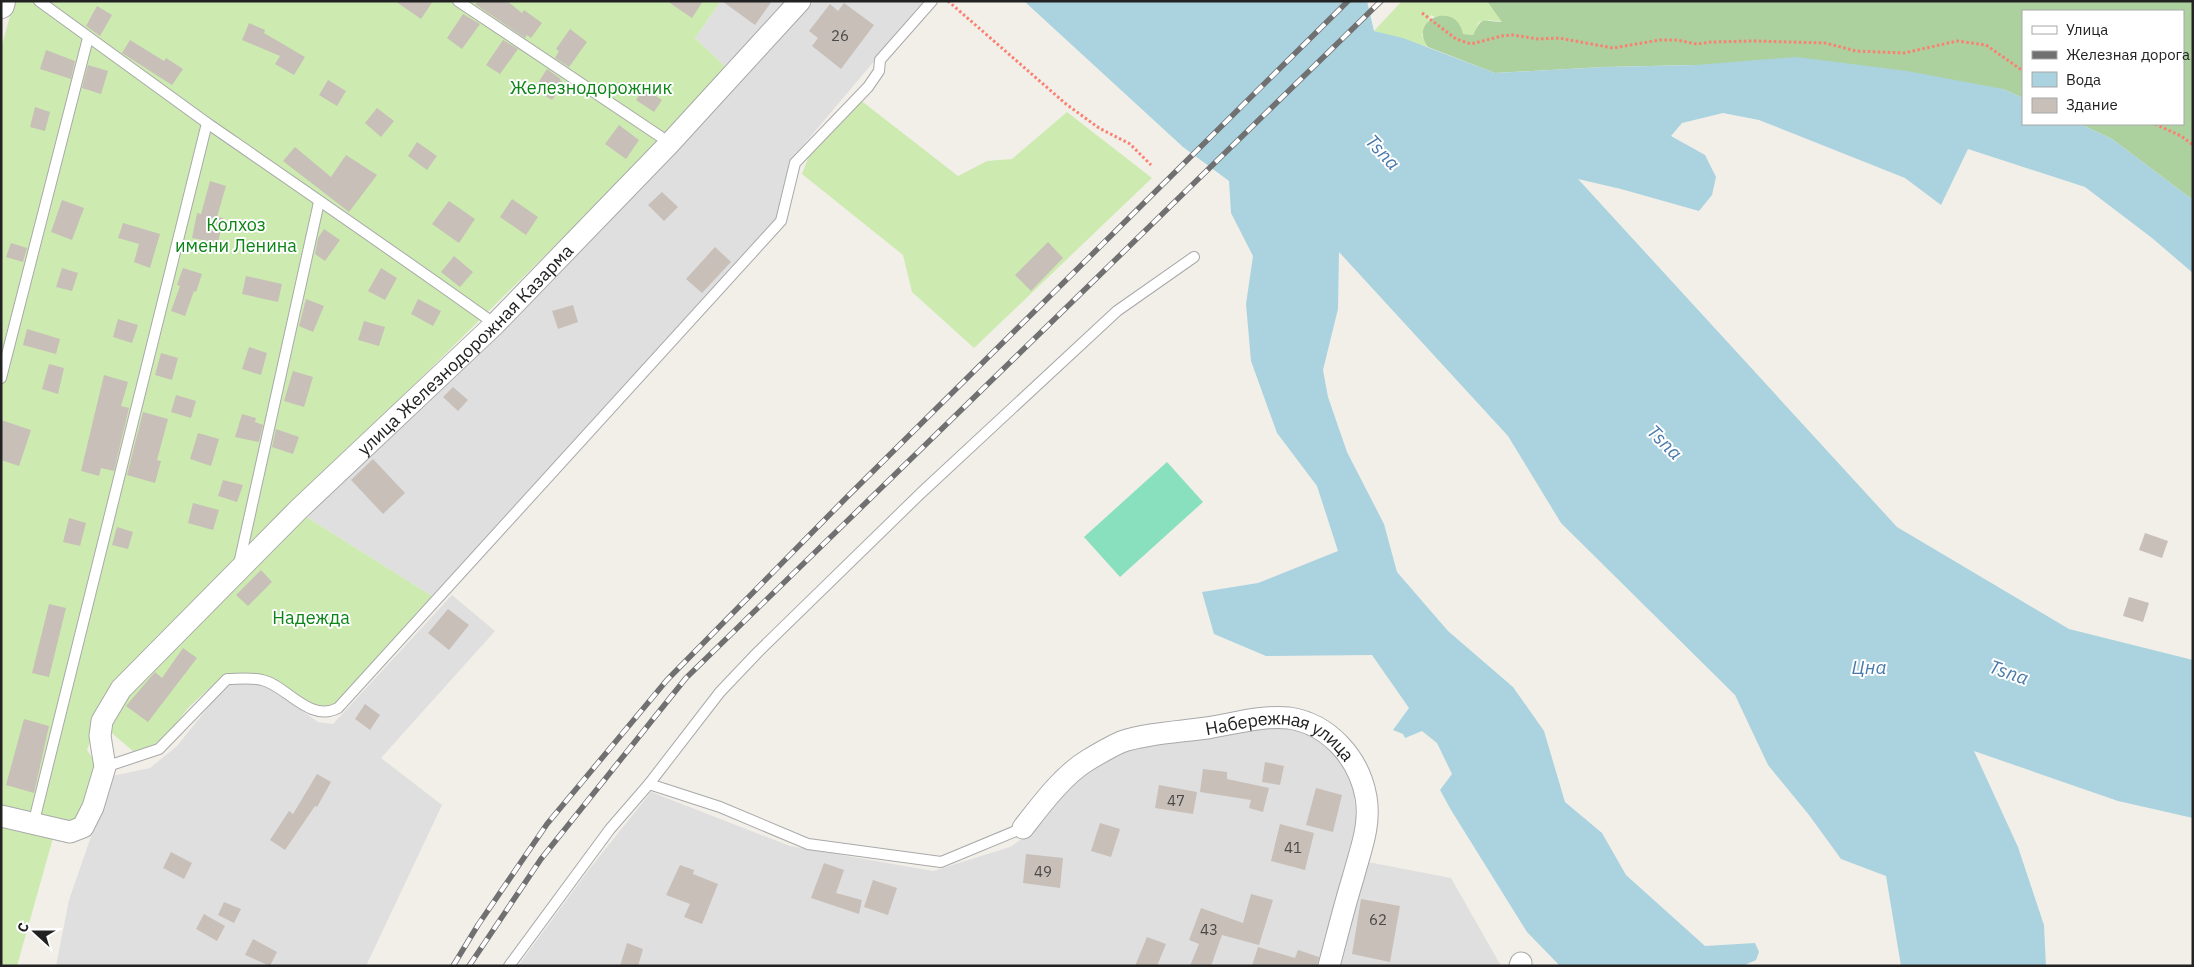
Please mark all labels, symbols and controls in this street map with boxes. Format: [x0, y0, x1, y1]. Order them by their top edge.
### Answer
legend [2022, 10, 2184, 125]
text: Улица [2066, 20, 2108, 39]
house number: 26 [831, 26, 849, 45]
text: Железная дорога [2066, 45, 2190, 64]
text: Вода [2066, 70, 2101, 89]
park label: Железнодорожник [510, 76, 672, 99]
text: Здание [2066, 95, 2118, 114]
water label: Tsna [1361, 129, 1405, 175]
park label: Колхоз имени Ленина [175, 213, 297, 257]
street label: улица Железнодорожная Казарма [352, 239, 578, 460]
water label: Tsna [1642, 419, 1688, 465]
park label: Надежда [272, 606, 350, 629]
water label: Tsna [1986, 654, 2032, 690]
water label: Цна [1851, 655, 1887, 679]
street label: Набережная улица [1203, 706, 1360, 766]
house number: 47 [1167, 791, 1185, 810]
house number: 41 [1284, 838, 1302, 857]
house number: 49 [1034, 862, 1052, 881]
north arrow [10, 907, 60, 957]
house number: 62 [1369, 910, 1387, 929]
text: С [13, 920, 33, 935]
house number: 43 [1200, 920, 1218, 939]

